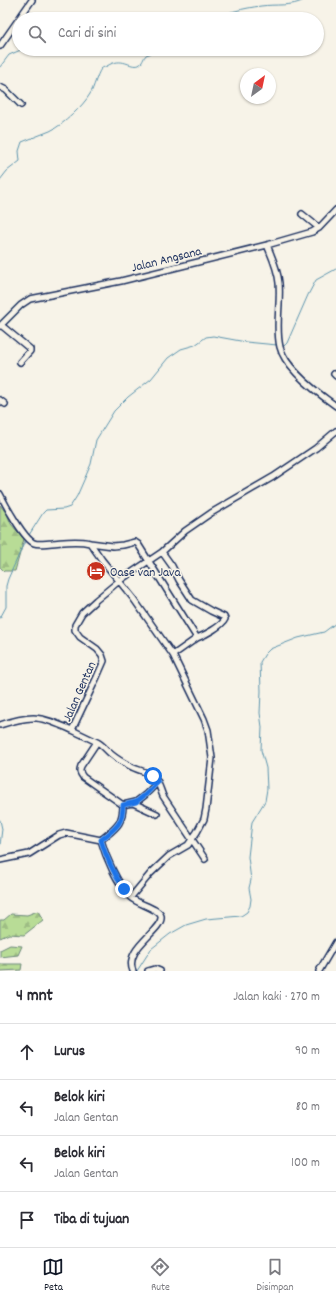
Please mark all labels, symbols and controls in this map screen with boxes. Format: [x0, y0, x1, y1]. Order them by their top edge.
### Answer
search box [12, 12, 324, 56]
icon: search [26, 23, 48, 45]
text: Cari di sini [58, 23, 116, 45]
north arrow [240, 68, 276, 104]
street label: Jalan Angsana [130, 242, 204, 278]
hotel icon: Oase van Java [85, 560, 107, 582]
place label: Oase van Java [110, 564, 181, 583]
street label: Jalan Gentan [59, 659, 102, 725]
route start [144, 767, 162, 785]
route end [115, 880, 133, 898]
text: 4 mnt [16, 985, 53, 1009]
text: Jalan kaki · 270 m [233, 988, 320, 1007]
icon: ahead [16, 1041, 38, 1063]
text: Lurus [54, 1041, 85, 1063]
text: 90 m [295, 1042, 320, 1061]
text: Belok kiri [54, 1087, 105, 1109]
icon: left [16, 1097, 38, 1119]
text: 80 m [296, 1098, 320, 1117]
text: Jalan Gentan [54, 1109, 118, 1128]
text: Belok kiri [54, 1143, 105, 1165]
icon: left [16, 1153, 38, 1175]
text: 100 m [291, 1154, 320, 1173]
text: Jalan Gentan [54, 1165, 118, 1184]
icon: arrive [16, 1209, 38, 1231]
text: Tiba di tujuan [54, 1209, 129, 1231]
tab: Peta [42, 1256, 64, 1296]
tab: Rute [149, 1256, 171, 1296]
tab: Disimpan [256, 1256, 294, 1296]

